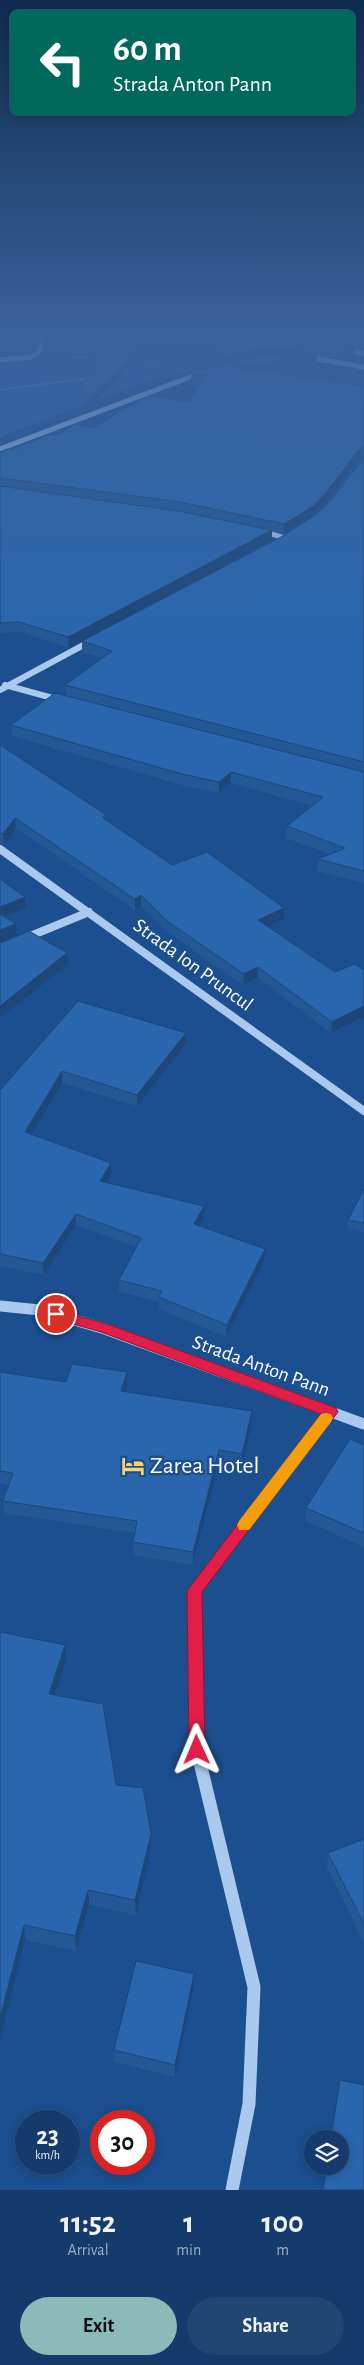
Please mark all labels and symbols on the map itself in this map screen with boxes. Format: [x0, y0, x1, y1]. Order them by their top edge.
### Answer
street label: Strada Ion Pruncul [130, 915, 256, 1015]
pin [35, 1293, 77, 1335]
street label: Strada Anton Pann [190, 1332, 332, 1400]
hotel icon: Zarea Hotel [120, 1453, 146, 1479]
place label: Zarea Hotel [150, 1454, 259, 1478]
position arrow [170, 1723, 222, 1775]
speed limit sign: 30 [90, 2110, 155, 2175]

